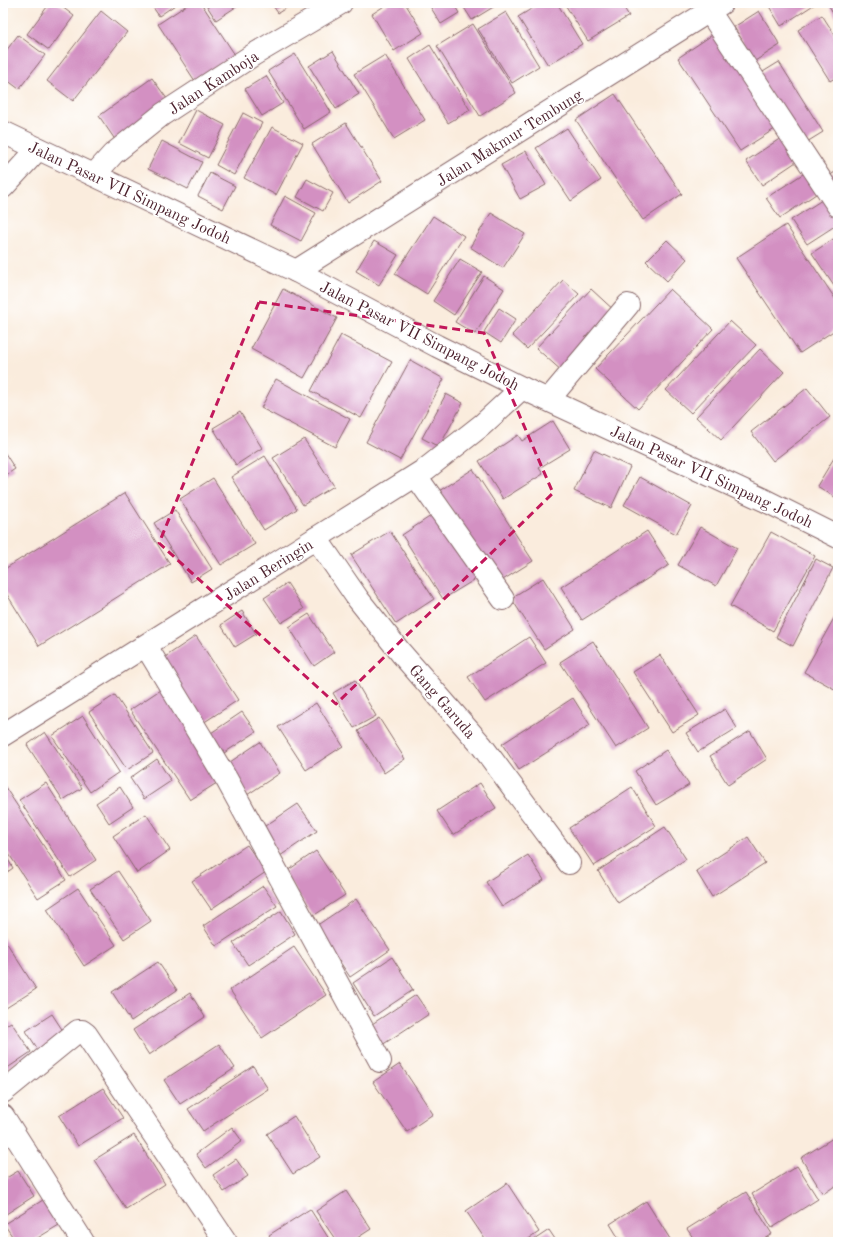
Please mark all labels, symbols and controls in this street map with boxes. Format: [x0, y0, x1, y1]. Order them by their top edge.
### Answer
street label: Jalan Kamboja [166, 49, 262, 119]
street label: Jalan Makmur Tembung [434, 87, 586, 190]
street label: Jalan Pasar VII Simpang Jodoh [25, 140, 233, 248]
street label: Jalan Pasar VII Simpang Jodoh [317, 279, 522, 394]
street label: Jalan Pasar VII Simpang Jodoh [607, 424, 815, 532]
street label: Jalan Beringin [222, 537, 317, 604]
street label: Gang Garuda [405, 662, 478, 742]

